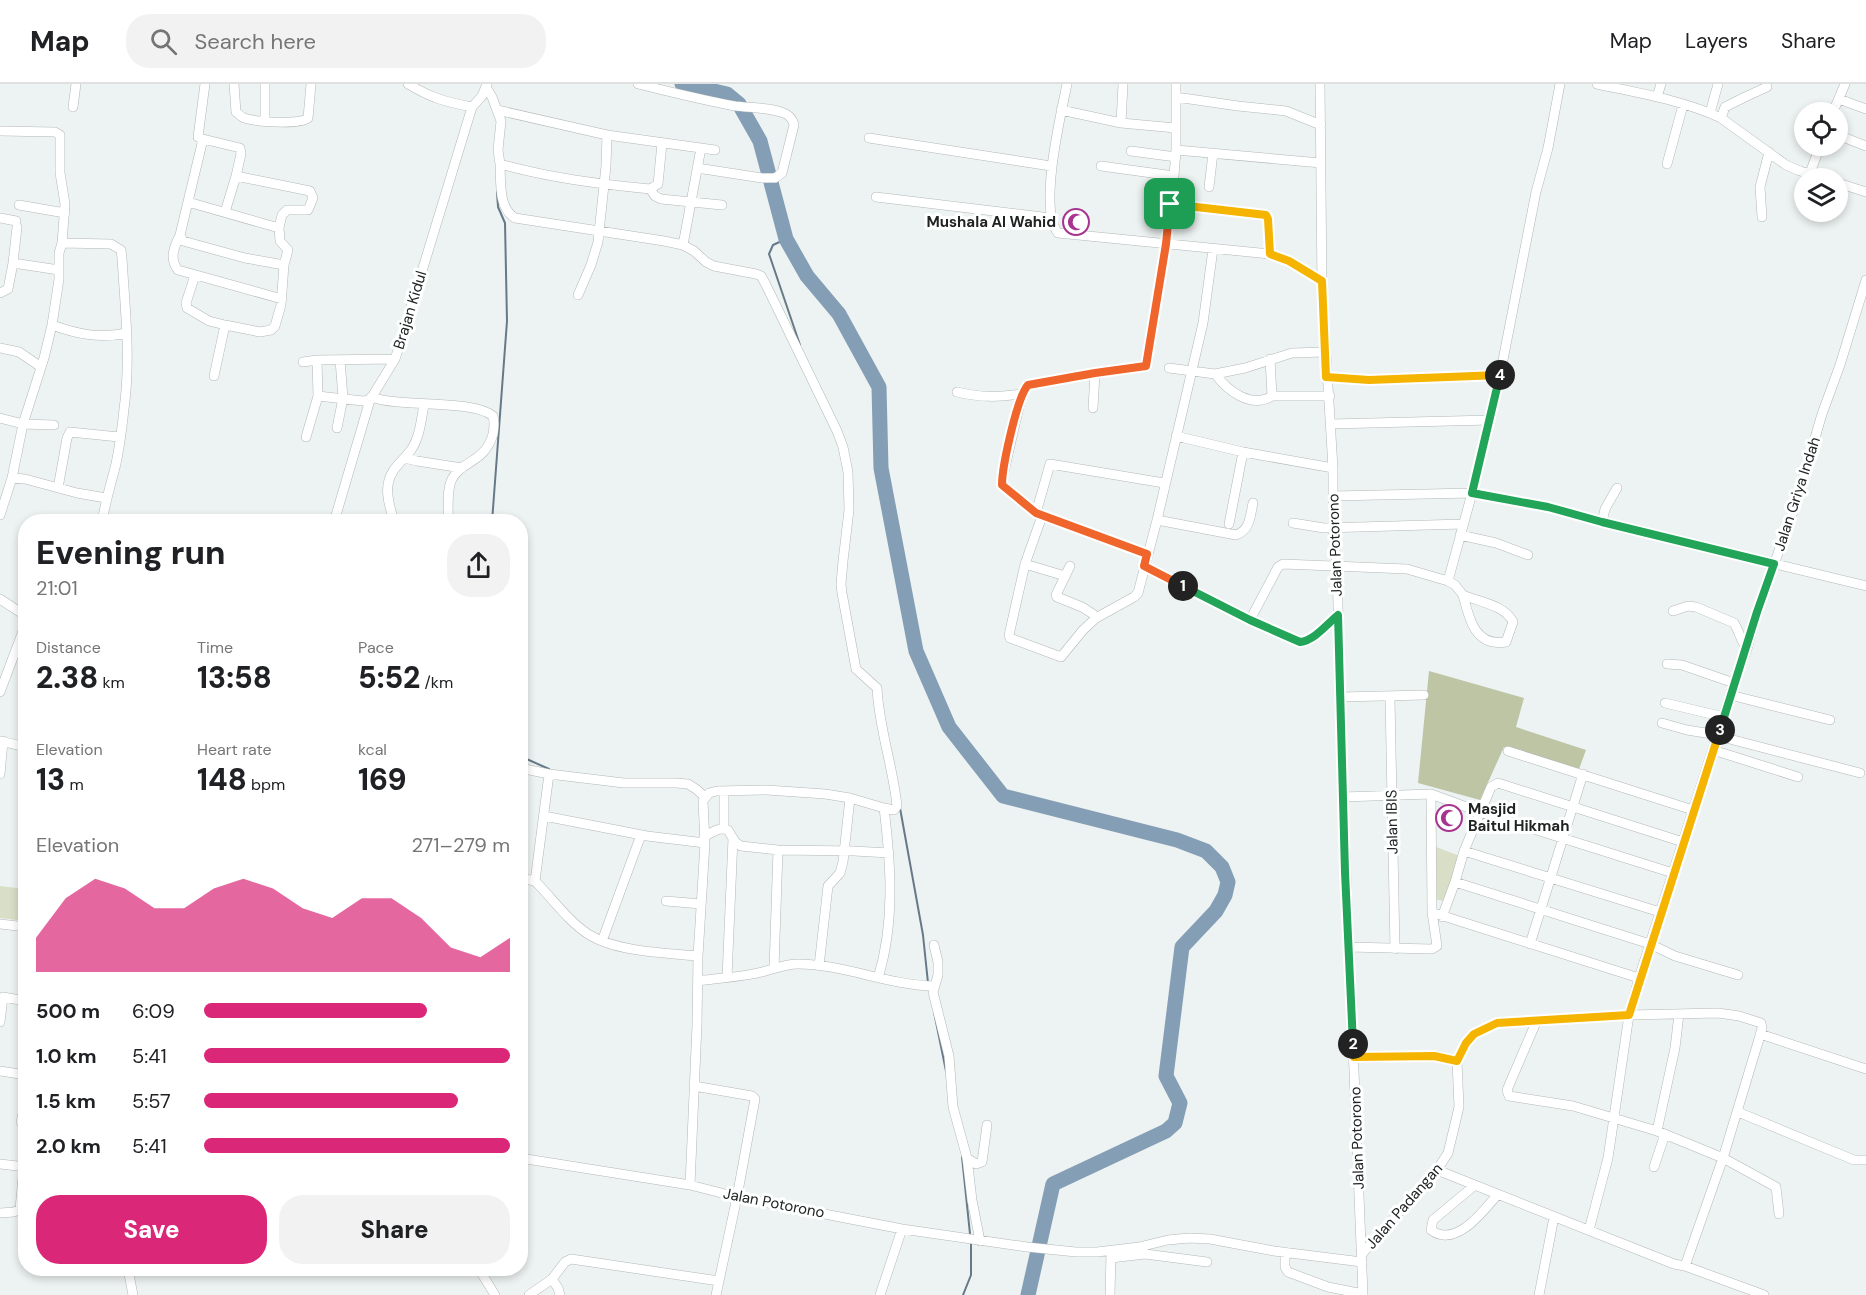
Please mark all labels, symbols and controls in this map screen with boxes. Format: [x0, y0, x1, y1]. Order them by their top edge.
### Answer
search box [126, 14, 546, 68]
text: Map [30, 23, 90, 60]
icon: search [147, 25, 180, 58]
text: Search here [195, 27, 316, 56]
text: Map [1610, 27, 1652, 55]
text: Layers [1685, 27, 1748, 55]
text: Share [1781, 27, 1836, 55]
map controls [1794, 102, 1848, 222]
button: locate [1794, 102, 1848, 156]
button: layers [1794, 168, 1848, 222]
pin [1144, 178, 1195, 229]
icon: arrive [1153, 187, 1186, 220]
mosque icon: Mushala Al Wahid [1061, 207, 1091, 237]
place label: Mushala Al Wahid [927, 212, 1056, 232]
street label: Brajan Kidul [389, 268, 431, 352]
pin: 4 [1485, 360, 1515, 390]
text: 4 [1495, 364, 1505, 385]
street label: Jalan Griya Indah [1769, 434, 1825, 554]
street label: Jalan Potorono [1323, 493, 1347, 597]
text: Evening run [36, 531, 225, 574]
button: share [447, 534, 510, 597]
pin: 1 [1168, 571, 1198, 601]
text: 21:01 [36, 575, 78, 601]
text: 1 [1180, 575, 1186, 596]
text: Distance [36, 637, 101, 658]
text: Time [197, 637, 233, 658]
text: Pace [358, 637, 394, 658]
text: 2.38 [36, 658, 98, 697]
text: 13:58 [197, 658, 272, 697]
text: 5:52 [358, 658, 420, 697]
text: km [98, 672, 125, 693]
text: /km [420, 672, 453, 693]
pin: 3 [1705, 715, 1735, 745]
text: 3 [1715, 719, 1725, 740]
text: Elevation [36, 739, 103, 760]
text: Heart rate [197, 739, 272, 760]
text: kcal [358, 739, 387, 760]
text: 13 [36, 760, 65, 799]
text: 148 [197, 760, 247, 799]
text: 169 [358, 760, 407, 799]
text: m [65, 774, 84, 795]
text: bpm [247, 774, 285, 795]
street label: Jalan IBIS [1381, 789, 1403, 854]
place label: Masjid Baitul Hikmah [1468, 799, 1569, 836]
mosque icon: Masjid Baitul Hikmah [1434, 803, 1464, 833]
text: Elevation [36, 832, 119, 858]
text: 271–279 m [411, 832, 510, 858]
text: 500 m [36, 998, 100, 1024]
text: 6:09 [132, 998, 175, 1024]
pin: 2 [1338, 1029, 1368, 1059]
text: 2 [1348, 1033, 1358, 1054]
text: 1.0 km [36, 1043, 97, 1069]
text: 5:41 [132, 1043, 167, 1069]
street label: Jalan Potorono [1345, 1086, 1369, 1190]
text: 1.5 km [36, 1088, 96, 1114]
text: 5:57 [132, 1088, 171, 1114]
text: 2.0 km [36, 1133, 101, 1159]
text: 5:41 [132, 1133, 167, 1159]
street label: Jalan Padangan [1361, 1159, 1447, 1253]
street label: Jalan Potorono [722, 1183, 826, 1223]
button: Save [36, 1195, 267, 1264]
button: Share [279, 1195, 510, 1264]

